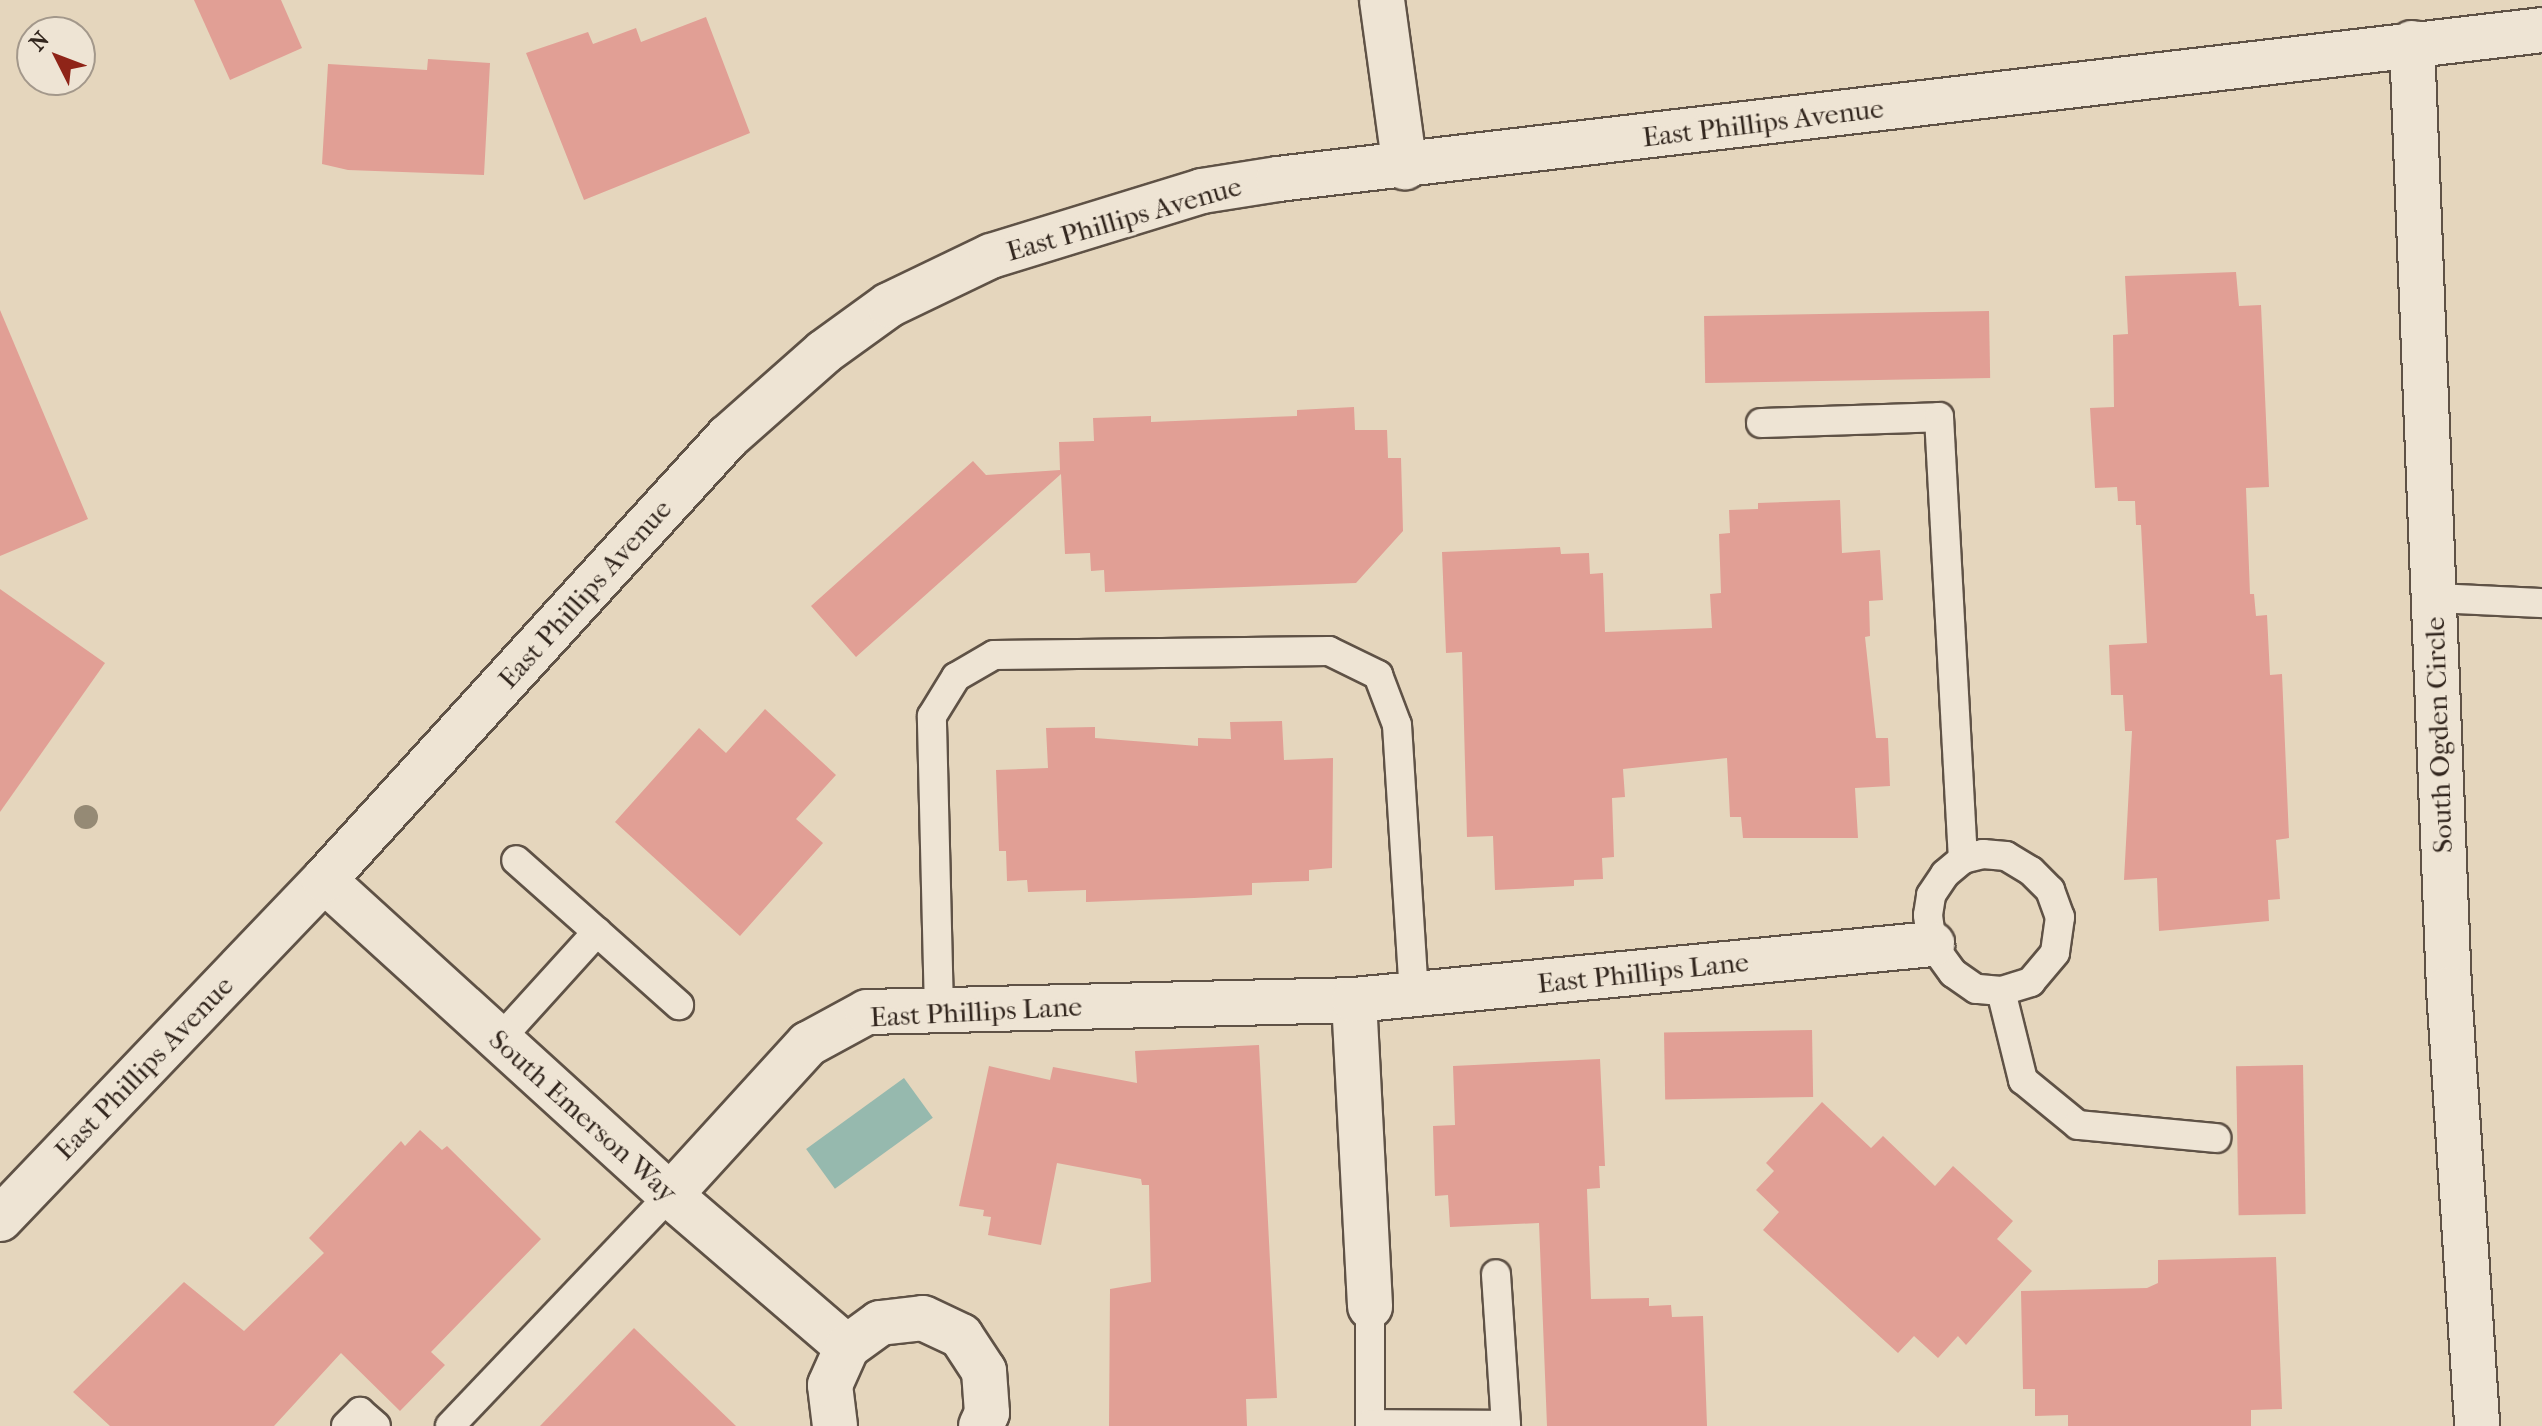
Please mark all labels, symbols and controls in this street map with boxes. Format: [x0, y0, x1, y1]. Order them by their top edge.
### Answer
north arrow [16, 16, 96, 96]
text: N [24, 26, 55, 56]
street label: East Phillips Avenue [1640, 92, 1886, 154]
street label: East Phillips Avenue [1003, 169, 1245, 269]
street label: East Phillips Avenue [491, 492, 679, 696]
street label: South Ogden Circle [2418, 616, 2460, 854]
street label: East Phillips Lane [1536, 945, 1750, 1001]
street label: East Phillips Avenue [48, 969, 240, 1167]
street label: East Phillips Lane [869, 990, 1083, 1034]
street label: South Emerson Way [482, 1023, 684, 1209]

